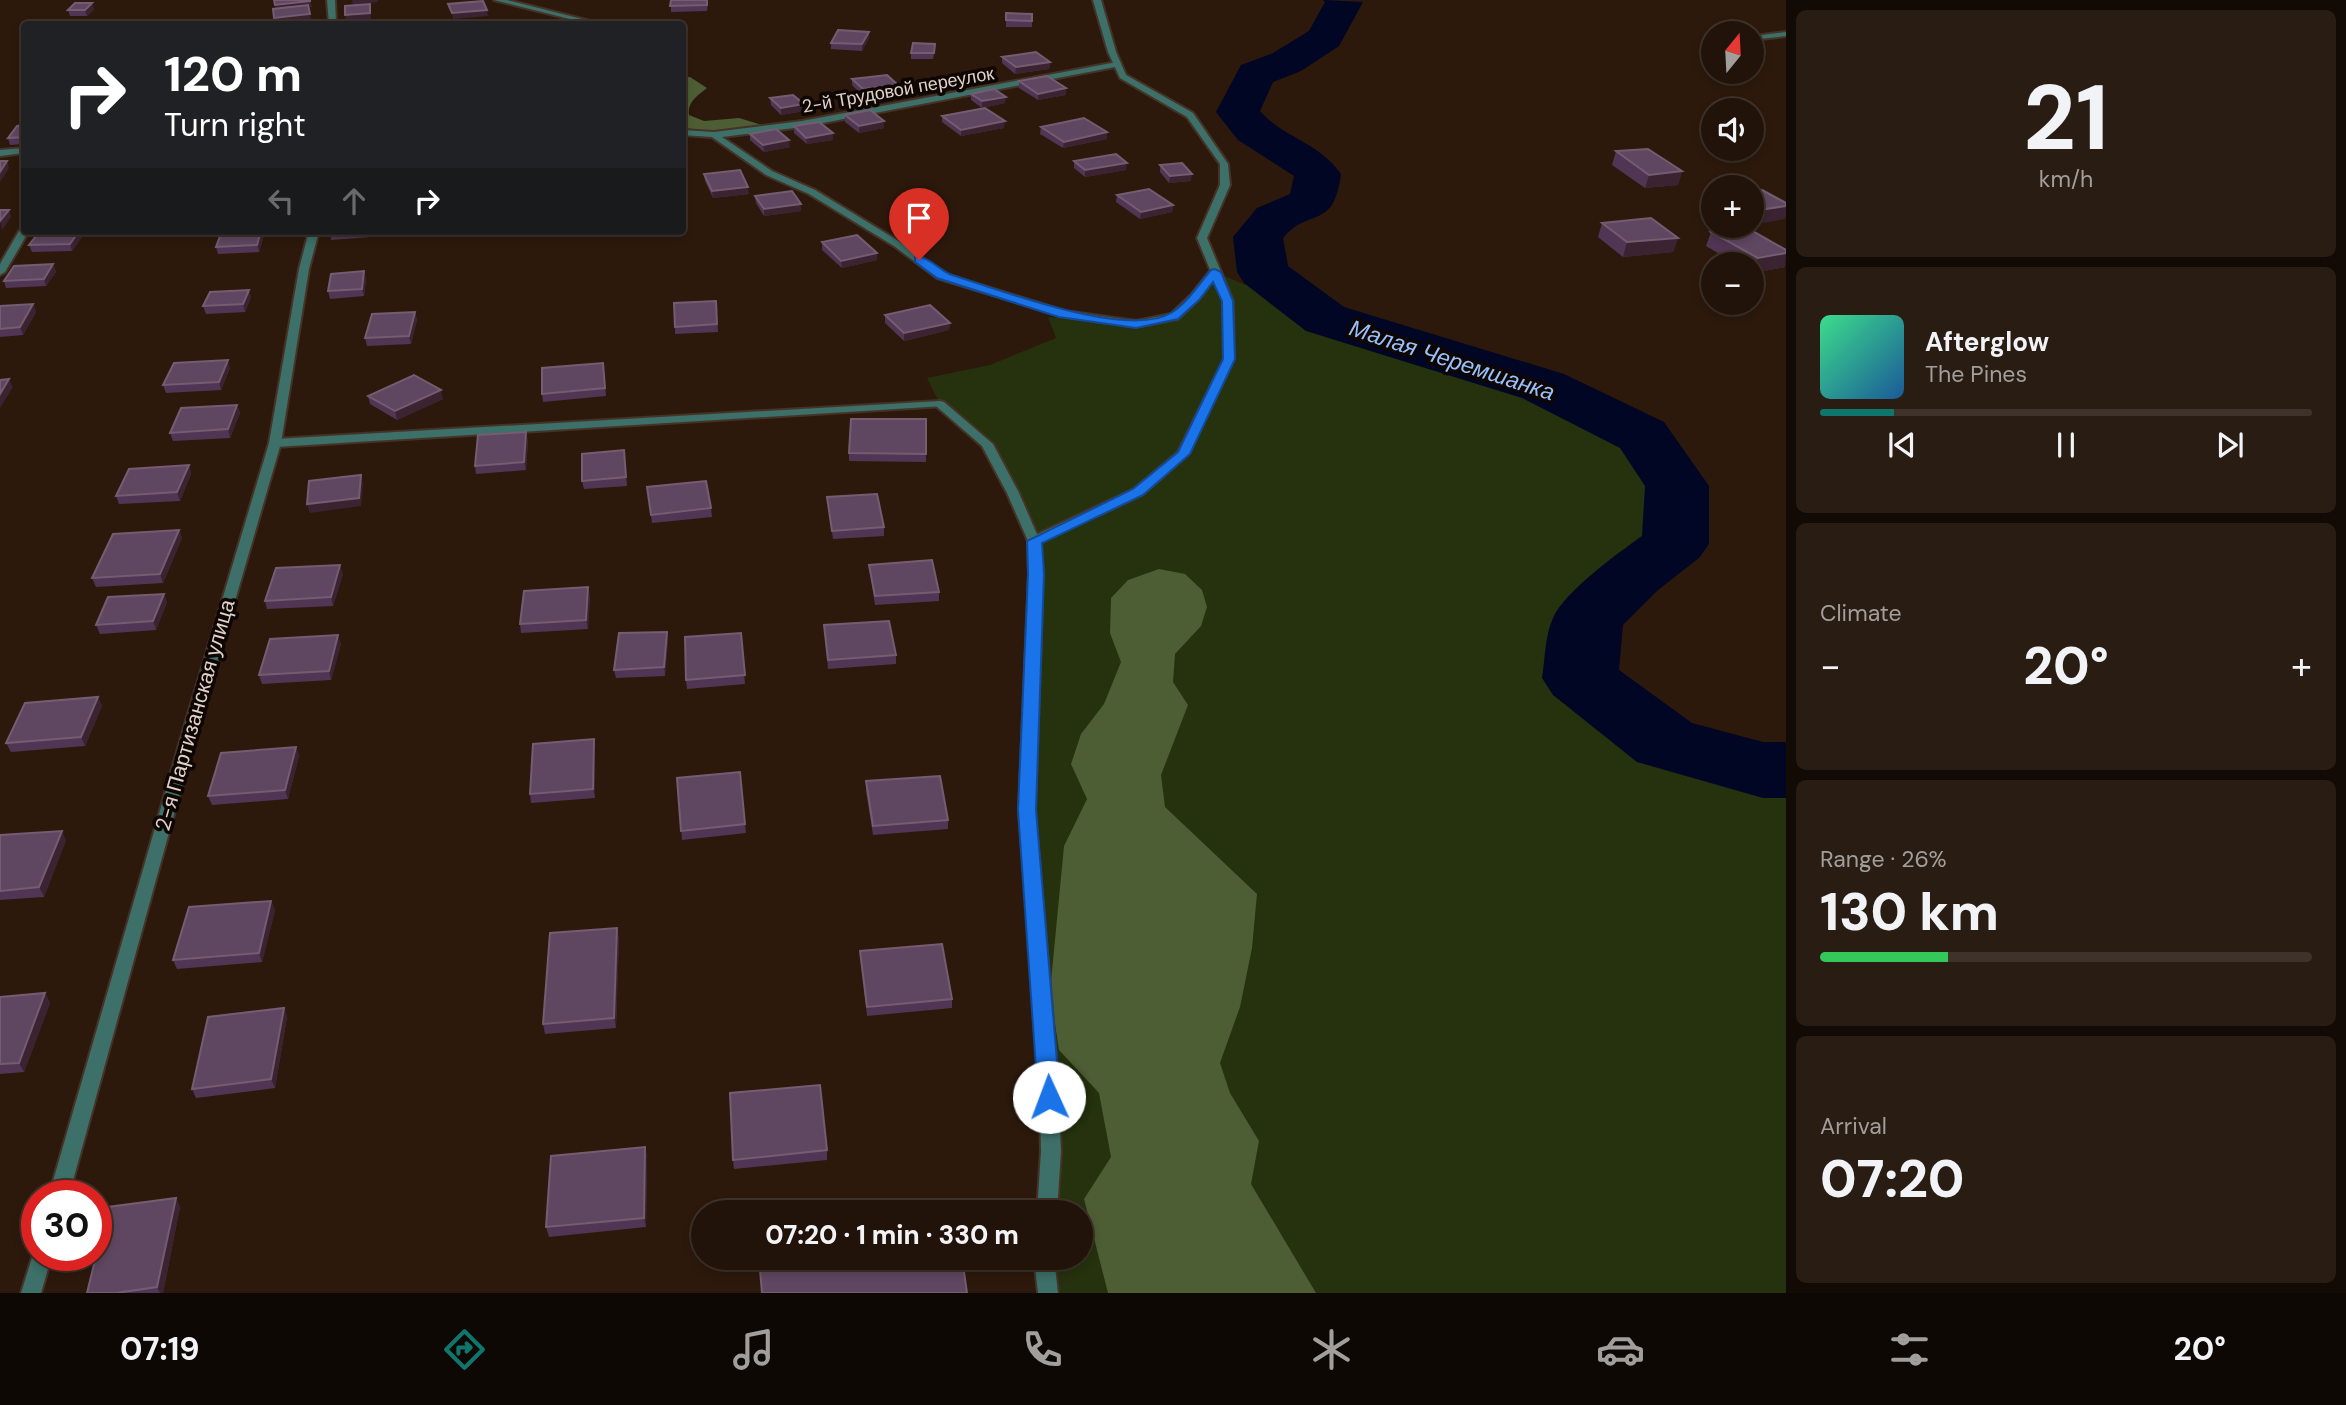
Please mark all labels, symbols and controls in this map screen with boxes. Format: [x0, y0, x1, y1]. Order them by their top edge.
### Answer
north arrow [1701, 21, 1764, 84]
map controls [1701, 21, 1764, 315]
text: 120 m [164, 42, 302, 106]
icon: right [49, 49, 140, 140]
text: 21 [2023, 59, 2109, 177]
street label: 2-й Трудовой переулок [800, 61, 996, 119]
button: sound [1701, 98, 1764, 161]
text: Turn right [164, 104, 306, 146]
text: km/h [2039, 164, 2093, 194]
button: + [1701, 175, 1764, 238]
icon: left [262, 182, 300, 220]
icon: ahead [335, 182, 373, 220]
icon: right [408, 182, 446, 220]
pin [889, 188, 949, 260]
icon: arrive [900, 199, 938, 237]
button: − [1701, 252, 1764, 315]
water label: Малая Черемшанка [1346, 313, 1558, 407]
text: Afterglow [1925, 325, 2049, 359]
text: The Pines [1925, 359, 2027, 389]
icon: previous [1883, 426, 1921, 464]
icon: pause [2047, 426, 2085, 464]
icon: next [2211, 426, 2249, 464]
street label: 2-я Партизанская улица [149, 596, 242, 834]
text: Climate [1820, 598, 1902, 628]
text: 20° [2023, 632, 2109, 700]
text: − [1820, 641, 1841, 691]
text: + [2291, 641, 2312, 691]
text: Range · 26% [1820, 844, 1947, 874]
text: 130 km [1820, 878, 1999, 946]
position arrow [1012, 1060, 1086, 1134]
text: Arrival [1820, 1111, 1887, 1141]
text: 07:20 [1820, 1145, 1964, 1213]
speed limit sign: 30 [21, 1180, 112, 1271]
text: 07:20 · 1 min · 330 m [765, 1218, 1019, 1252]
icon: directions [440, 1325, 489, 1374]
icon: music [729, 1325, 778, 1374]
icon: phone [1018, 1325, 1067, 1374]
icon: climate [1307, 1325, 1356, 1374]
icon: car [1596, 1325, 1645, 1374]
icon: filters [1885, 1325, 1934, 1374]
text: 07:19 [120, 1328, 200, 1370]
text: 20° [2174, 1328, 2226, 1370]

